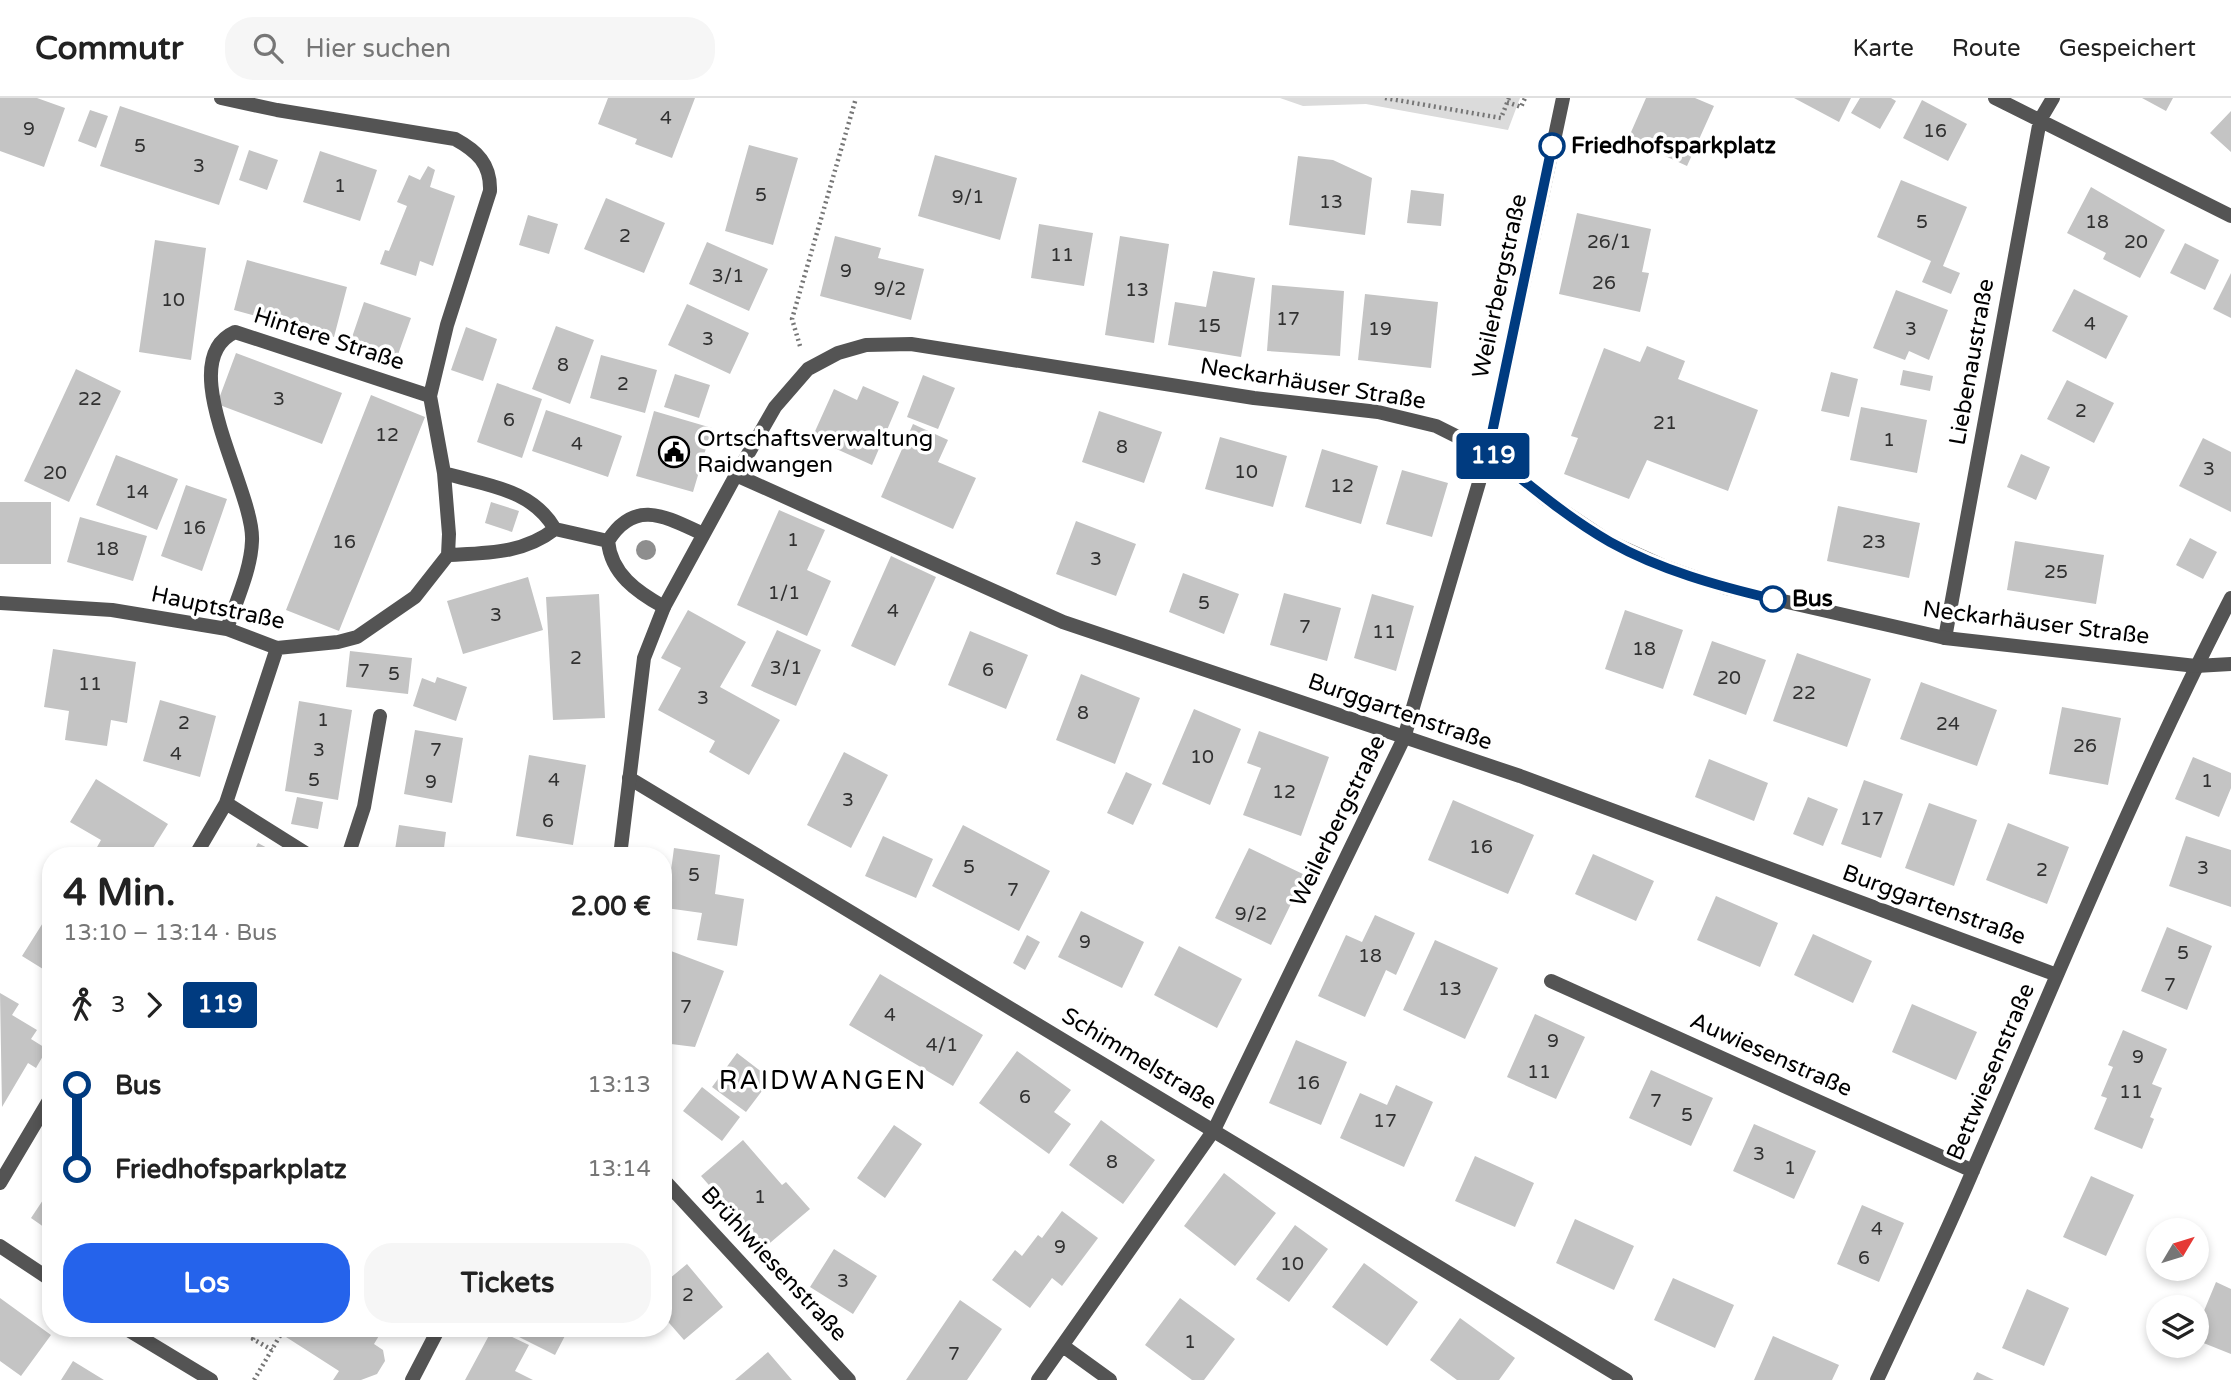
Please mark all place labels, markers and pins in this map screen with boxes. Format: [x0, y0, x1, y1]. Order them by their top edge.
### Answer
place label: Friedhofsparkplatz [1571, 132, 1776, 160]
marker: Friedhofsparkplatz [1539, 133, 1565, 159]
place label: Ortschaftsverwaltung Raidwangen [697, 425, 933, 479]
public building icon: Ortschaftsverwaltung Raidwangen [657, 435, 691, 469]
place label: Bus [1792, 585, 1833, 613]
marker: Bus [1760, 586, 1786, 612]

